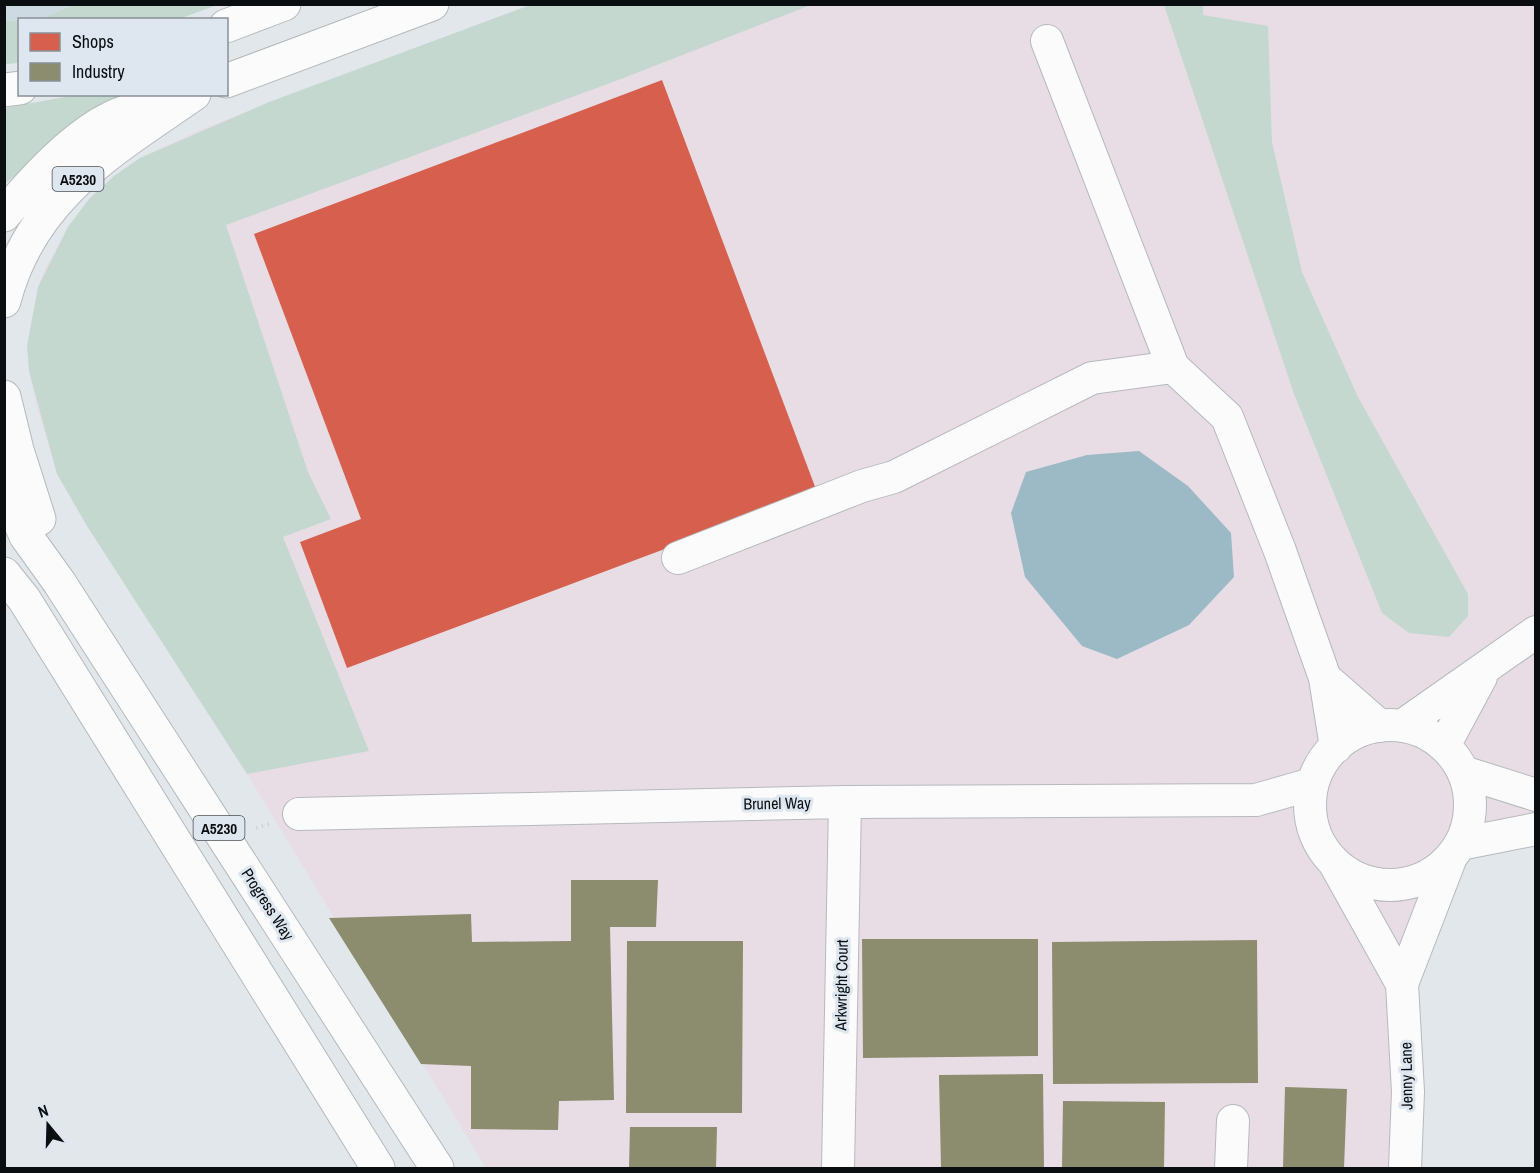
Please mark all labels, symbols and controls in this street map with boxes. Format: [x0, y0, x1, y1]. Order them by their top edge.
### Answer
legend [18, 18, 228, 96]
text: Shops [72, 29, 114, 54]
text: Industry [72, 59, 125, 84]
road number: A5230 [52, 167, 104, 191]
street label: Brunel Way [743, 791, 811, 815]
road number: A5230 [194, 816, 244, 840]
street label: Progress Way [236, 864, 300, 945]
street label: Arkwright Court [829, 939, 853, 1032]
street label: Jenny Lane [1394, 1042, 1418, 1110]
north arrow [18, 1095, 78, 1155]
text: N [35, 1099, 51, 1123]

